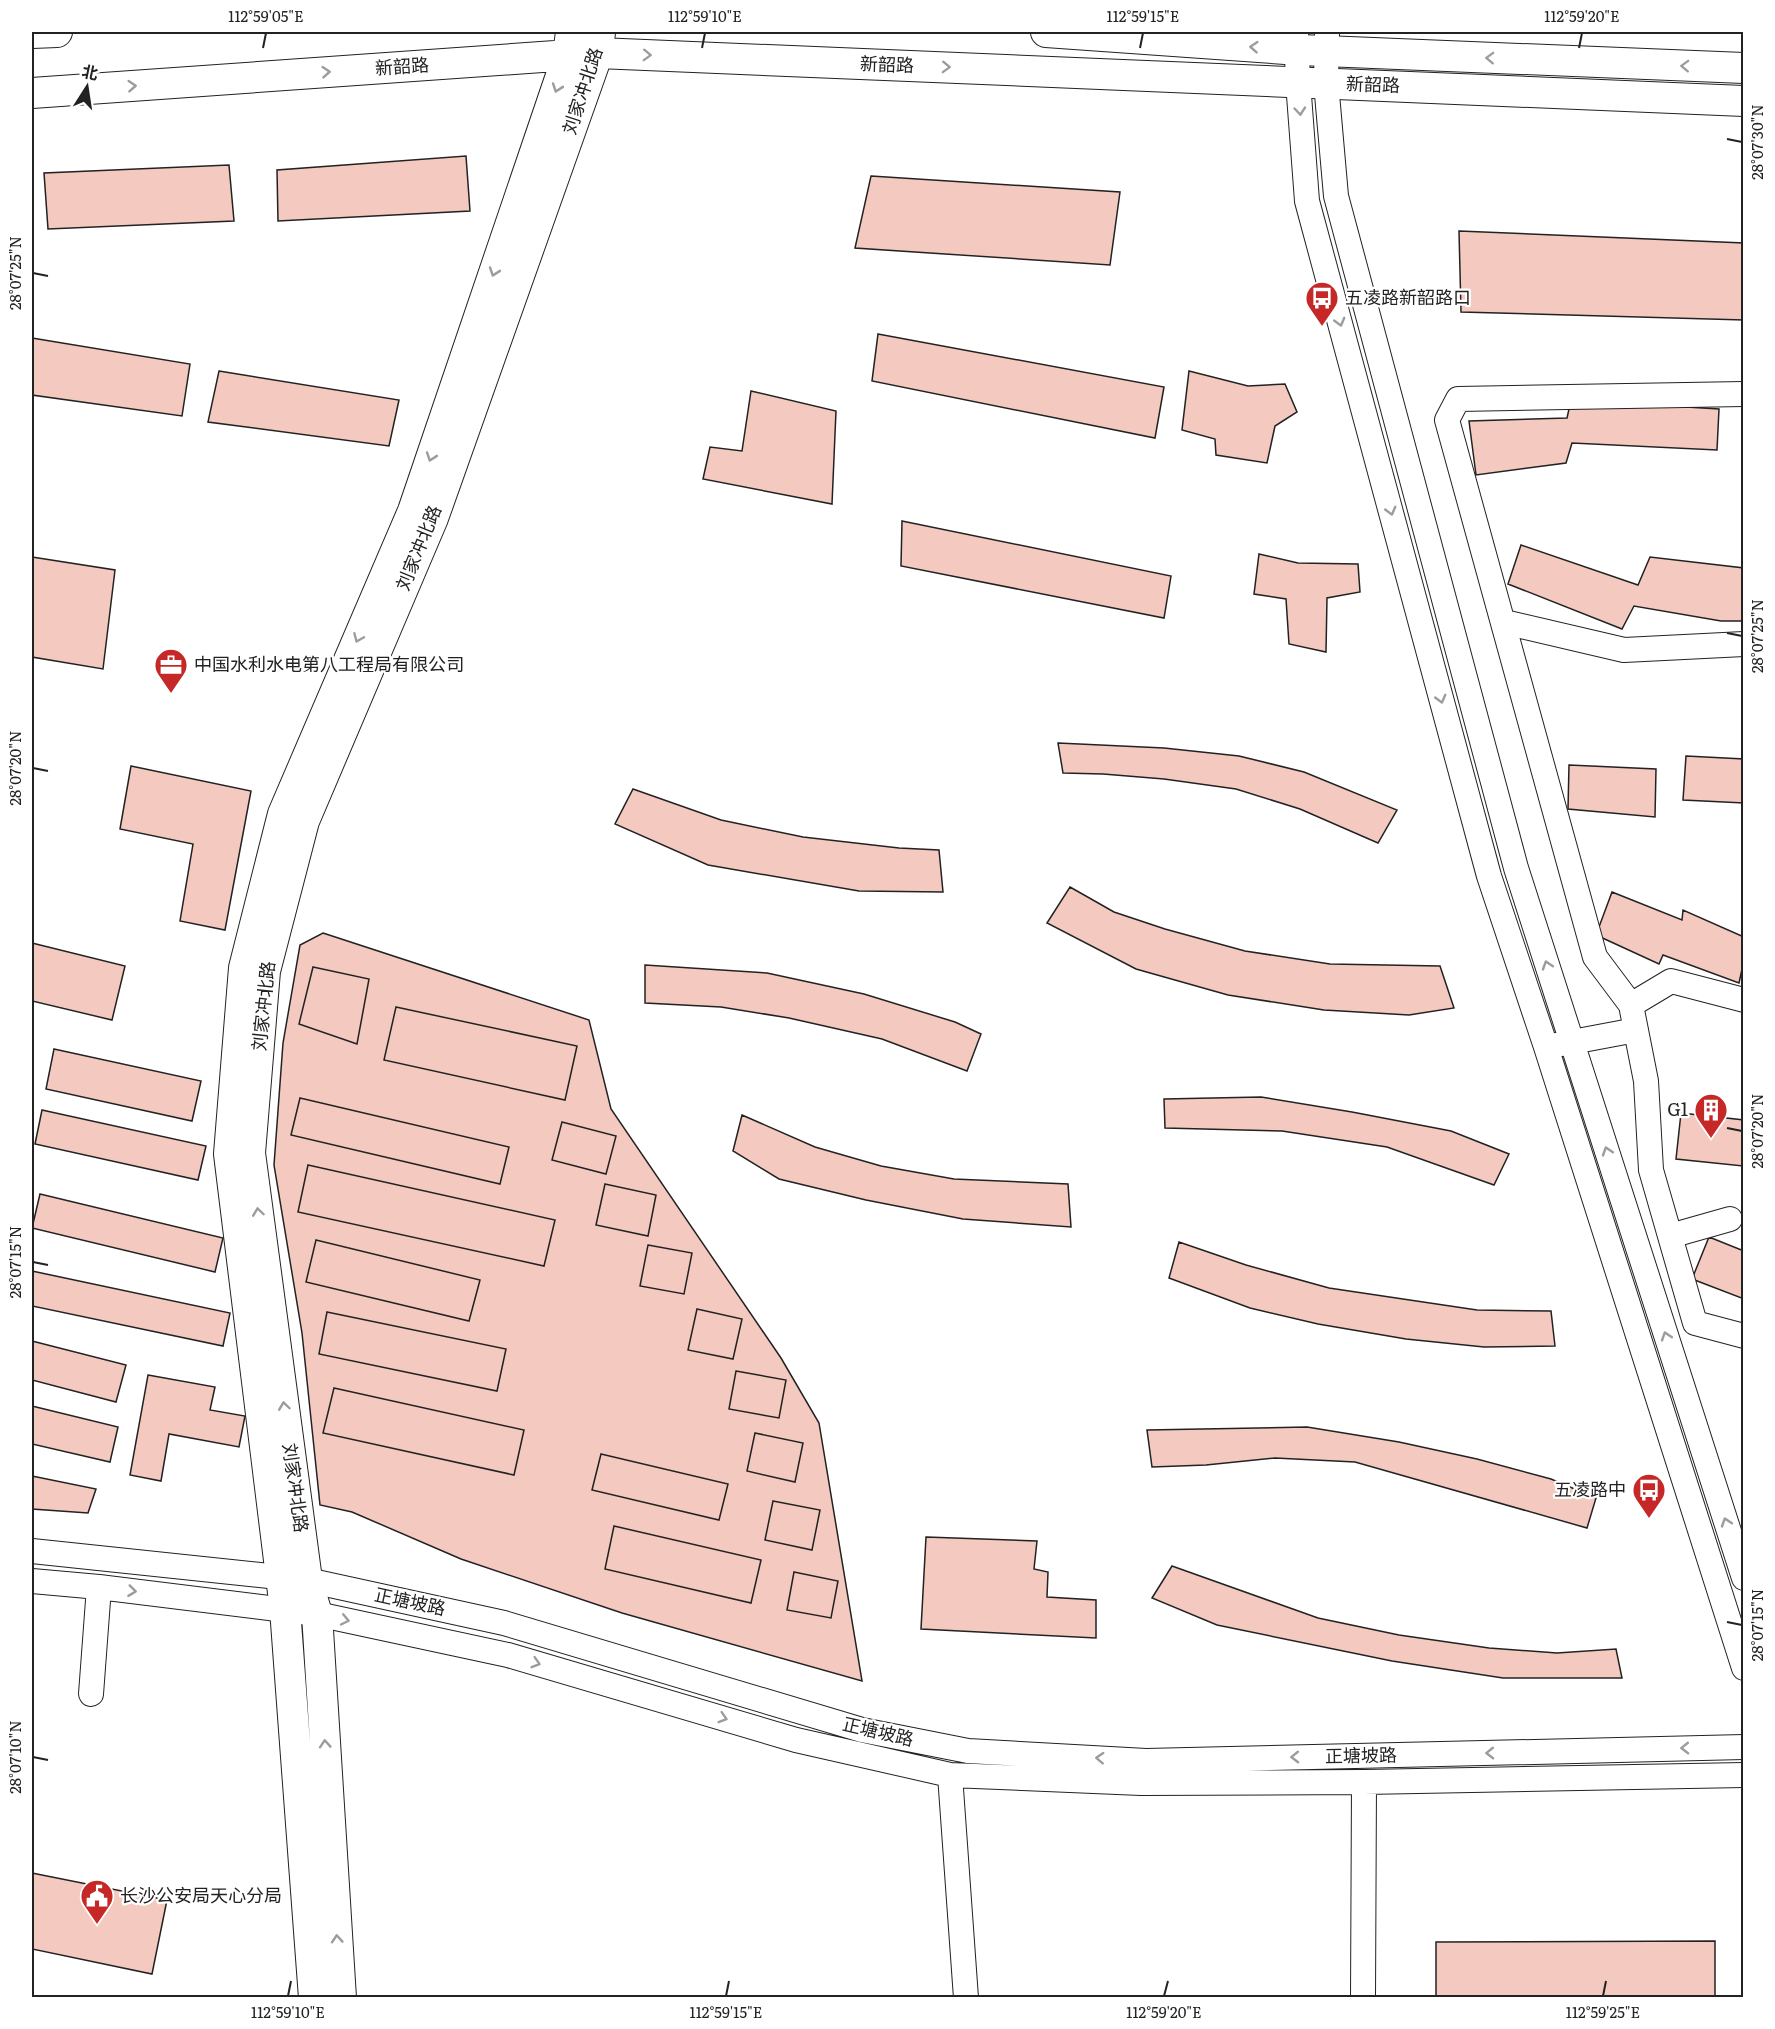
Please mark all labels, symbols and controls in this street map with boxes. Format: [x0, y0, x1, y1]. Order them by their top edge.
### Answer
text: 112°59'05"E [228, 4, 304, 27]
text: 112°59'10"E [668, 4, 742, 27]
text: 112°59'15"E [1107, 4, 1179, 27]
text: 112°59'20"E [1544, 4, 1620, 27]
one-way arrow [1249, 41, 1258, 54]
street label: 刘家冲北路 [555, 44, 608, 138]
one-way arrow [642, 49, 651, 61]
street label: 新韶路 [860, 49, 915, 78]
street label: 新韶路 [374, 50, 430, 81]
one-way arrow [1486, 51, 1495, 64]
north arrow [57, 57, 117, 117]
text: 北 [80, 58, 101, 85]
one-way arrow [1681, 60, 1690, 72]
one-way arrow [942, 61, 951, 74]
one-way arrow [322, 66, 331, 79]
street label: 新韶路 [1346, 69, 1401, 98]
one-way arrow [127, 79, 136, 92]
one-way arrow [552, 82, 565, 93]
text: 28°07'30"N [1745, 104, 1768, 180]
one-way arrow [1293, 106, 1306, 115]
text: 28°07'25"N [3, 236, 26, 310]
one-way arrow [489, 267, 501, 277]
bus stop icon: 五凌路新韶路口 [1304, 280, 1340, 327]
place label: 五凌路新韶路口 [1345, 283, 1471, 310]
one-way arrow [1333, 316, 1345, 327]
one-way arrow [426, 451, 438, 462]
street label: 刘家冲北路 [388, 501, 447, 594]
one-way arrow [1384, 505, 1396, 515]
text: 28°07'25"N [1745, 599, 1768, 673]
one-way arrow [354, 632, 366, 643]
office icon: 中国水利水电第八工程局有限公司 [153, 647, 189, 694]
place label: 中国水利水电第八工程局有限公司 [194, 650, 464, 677]
one-way arrow [1434, 694, 1447, 704]
text: 28°07'20"N [3, 730, 26, 806]
street label: 刘家冲北路 [244, 960, 281, 1052]
one-way arrow [1542, 960, 1554, 971]
building icon: G1 [1693, 1092, 1729, 1139]
text: 28°07'20"N [1745, 1093, 1768, 1169]
place label: G1 [1667, 1095, 1688, 1122]
one-way arrow [1601, 1146, 1614, 1157]
one-way arrow [253, 1208, 265, 1217]
text: 28°07'15"N [3, 1226, 26, 1298]
one-way arrow [1661, 1331, 1673, 1342]
one-way arrow [278, 1401, 290, 1410]
street label: 刘家冲北路 [277, 1441, 316, 1534]
bus stop icon: 五凌路中 [1631, 1472, 1667, 1519]
place label: 五凌路中 [1554, 1475, 1626, 1502]
one-way arrow [1720, 1517, 1733, 1528]
street label: 正塘坡路 [372, 1580, 448, 1621]
one-way arrow [127, 1584, 136, 1596]
text: 28°07'15"N [1745, 1589, 1768, 1661]
one-way arrow [340, 1613, 350, 1626]
one-way arrow [530, 1656, 541, 1668]
street label: 正塘坡路 [840, 1709, 916, 1752]
one-way arrow [717, 1711, 728, 1723]
text: 28°07'10"N [3, 1720, 26, 1794]
one-way arrow [319, 1740, 332, 1749]
street label: 正塘坡路 [1325, 1740, 1397, 1769]
one-way arrow [1681, 1742, 1690, 1754]
one-way arrow [1486, 1747, 1495, 1759]
one-way arrow [1291, 1751, 1300, 1764]
one-way arrow [1096, 1752, 1105, 1765]
public building icon: 长沙公安局天心分局 [79, 1878, 115, 1925]
place label: 长沙公安局天心分局 [120, 1881, 282, 1908]
one-way arrow [331, 1935, 344, 1944]
text: 112°59'10"E [251, 2000, 325, 2023]
text: 112°59'15"E [690, 2000, 762, 2023]
text: 112°59'20"E [1126, 2000, 1202, 2023]
text: 112°59'25"E [1566, 2000, 1640, 2023]

